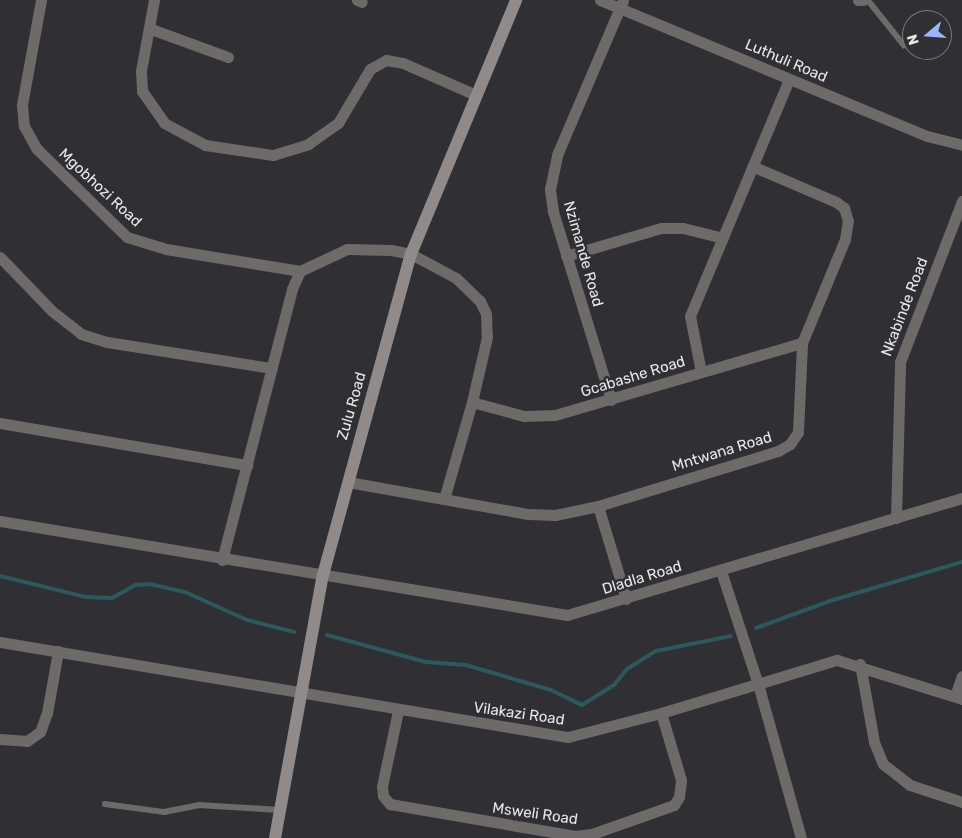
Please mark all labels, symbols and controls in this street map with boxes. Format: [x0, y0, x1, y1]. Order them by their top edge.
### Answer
north arrow [902, 10, 952, 60]
text: N [904, 32, 923, 47]
street label: Luthuli Road [742, 36, 830, 86]
street label: Mgobhozi Road [55, 145, 145, 231]
street label: Nzimande Road [559, 199, 607, 309]
street label: Nkabinde Road [878, 255, 932, 359]
street label: Gcabashe Road [579, 353, 687, 401]
street label: Zulu Road [334, 370, 370, 442]
street label: Mntwana Road [670, 428, 774, 476]
street label: Dladla Road [600, 557, 684, 599]
street label: Vilakazi Road [472, 699, 566, 729]
street label: Msweli Road [491, 799, 579, 829]

